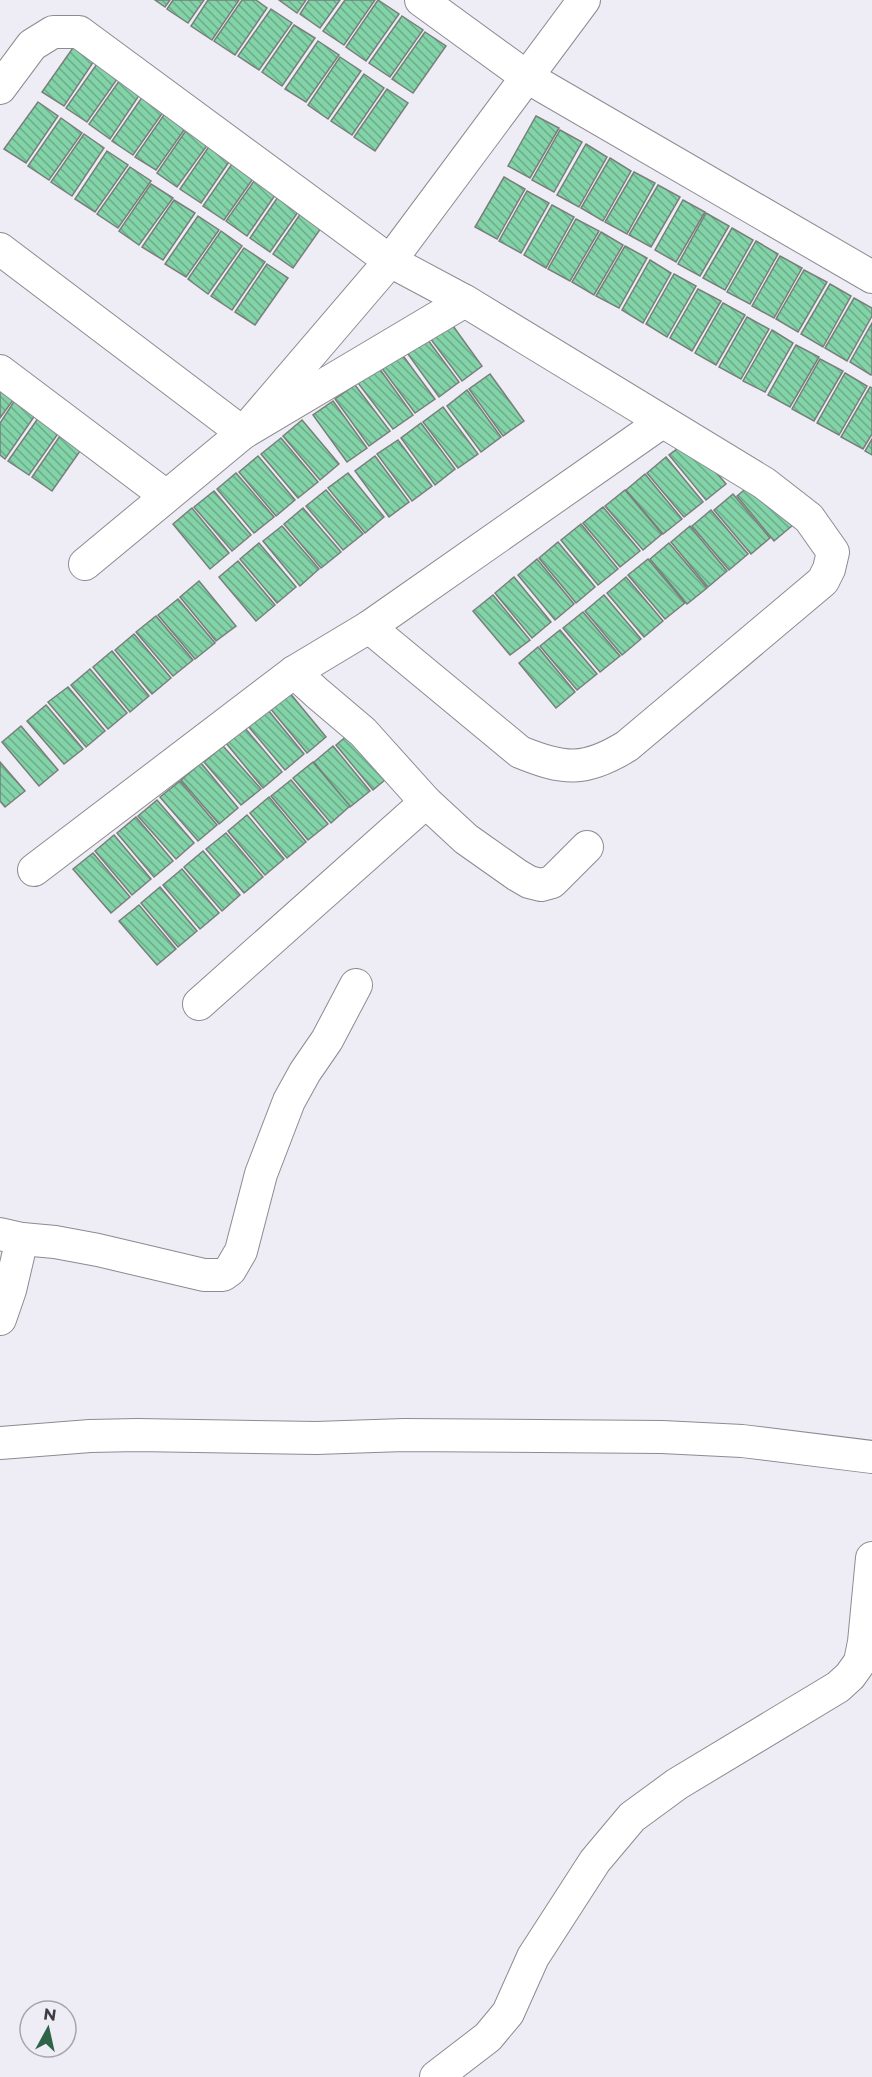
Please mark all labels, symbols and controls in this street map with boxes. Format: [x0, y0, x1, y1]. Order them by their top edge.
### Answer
north arrow [18, 1999, 78, 2059]
text: N [42, 2004, 58, 2025]

